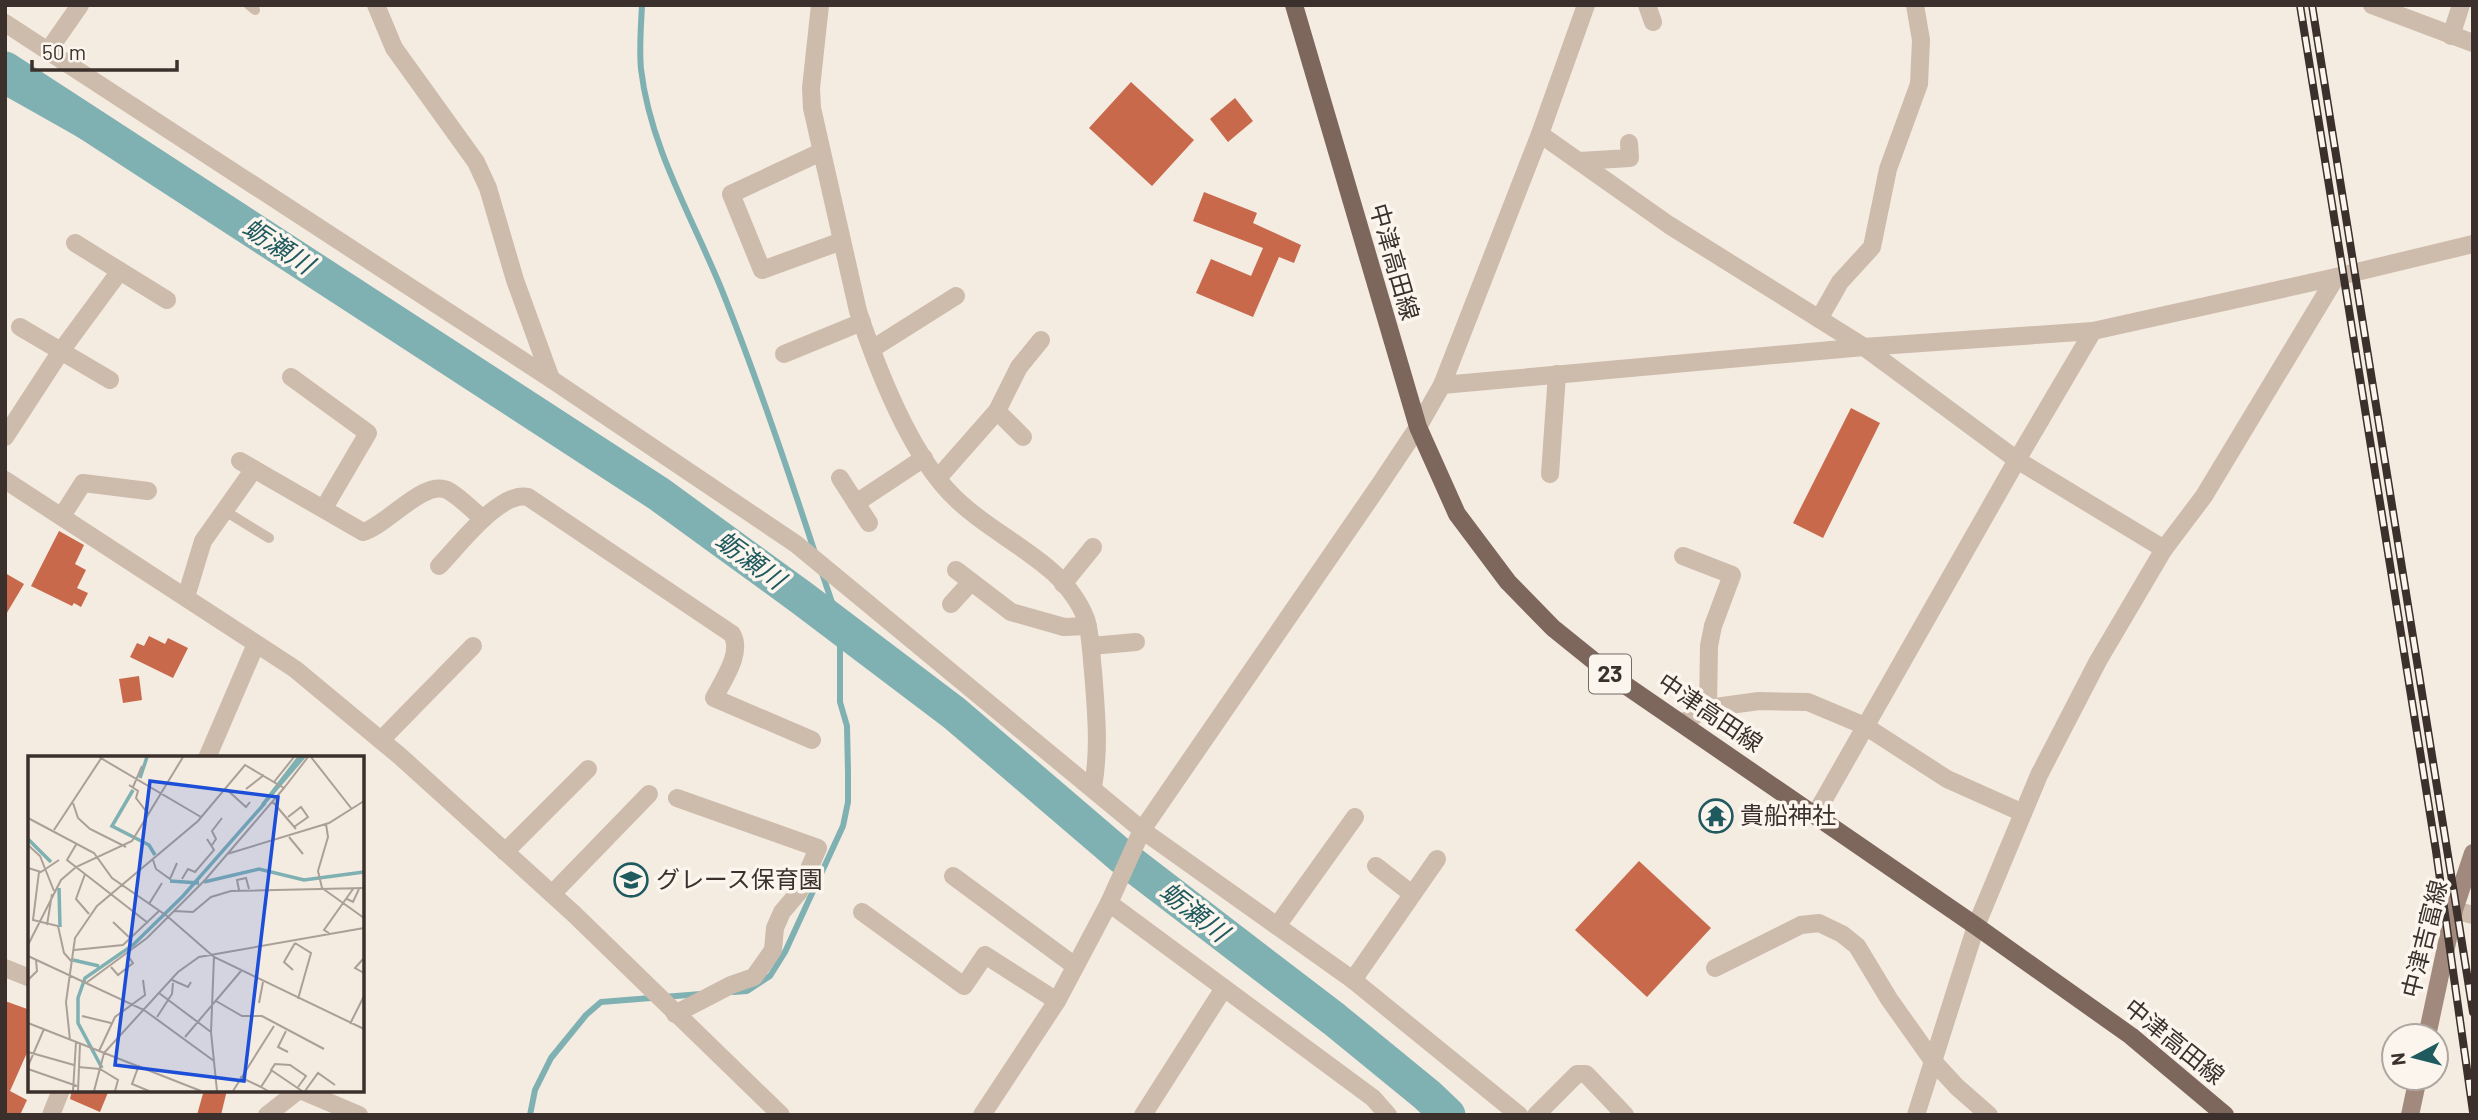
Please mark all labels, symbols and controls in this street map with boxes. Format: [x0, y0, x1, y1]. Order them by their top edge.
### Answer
scale bar [32, 28, 177, 72]
text: 50 m [42, 39, 86, 64]
street label: 中津高田線 [1365, 200, 1426, 323]
water label: 蛎瀬川 [238, 210, 322, 281]
water label: 蛎瀬川 [710, 523, 794, 596]
road number: 23 [1589, 654, 1631, 694]
street label: 中津高田線 [1653, 666, 1769, 757]
inset map [28, 756, 364, 1092]
temple icon: 貴船神社 [1697, 797, 1735, 835]
place label: 貴船神社 [1740, 800, 1836, 829]
school or university icon: グレース保育園 [612, 861, 650, 899]
place label: グレース保育園 [656, 864, 823, 893]
water label: 蛎瀬川 [1155, 875, 1238, 949]
street label: 中津吉富線 [2395, 877, 2452, 1000]
street label: 中津高田線 [2119, 992, 2231, 1090]
north arrow [2380, 1022, 2450, 1092]
text: N [2385, 1051, 2410, 1067]

